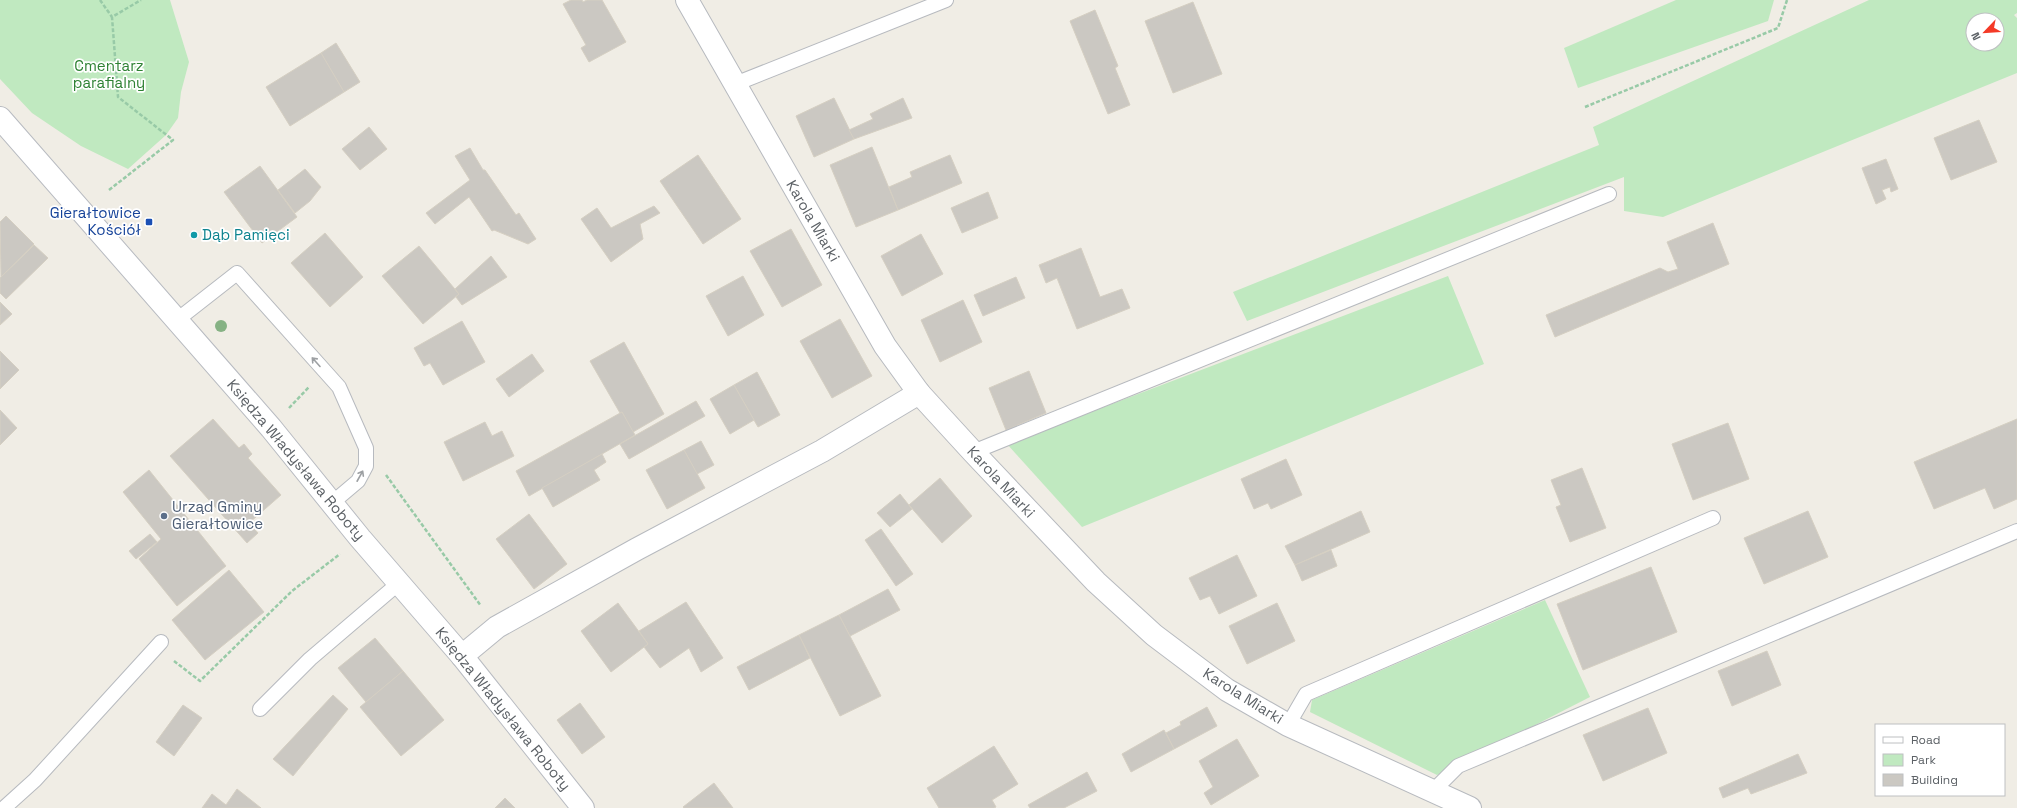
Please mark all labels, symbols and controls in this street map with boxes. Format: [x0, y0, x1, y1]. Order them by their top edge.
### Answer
north arrow [1965, 12, 2005, 52]
text: N [1968, 30, 1984, 43]
park label: Cmentarz parafialny [73, 56, 145, 92]
street label: Karola Miarki [782, 176, 844, 265]
place label: Gierałtowice Kościół [50, 203, 141, 239]
marker: Gierałtowice Kościół [144, 217, 154, 227]
place label: Dąb Pamięci [202, 225, 290, 244]
marker: Dąb Pamięci [189, 230, 199, 240]
one-way arrow [312, 357, 321, 367]
street label: Księdza Władysława Roboty [223, 375, 369, 544]
street label: Karola Miarki [963, 442, 1039, 522]
one-way arrow [357, 470, 365, 482]
place label: Urząd Gminy Gierałtowice [172, 497, 263, 533]
marker: Urząd Gminy Gierałtowice [159, 511, 169, 521]
street label: Księdza Władysława Roboty [432, 623, 575, 794]
street label: Karola Miarki [1200, 663, 1287, 728]
legend [1875, 724, 2005, 796]
text: Road [1911, 732, 1940, 748]
text: Park [1911, 752, 1936, 768]
text: Building [1911, 772, 1958, 788]

